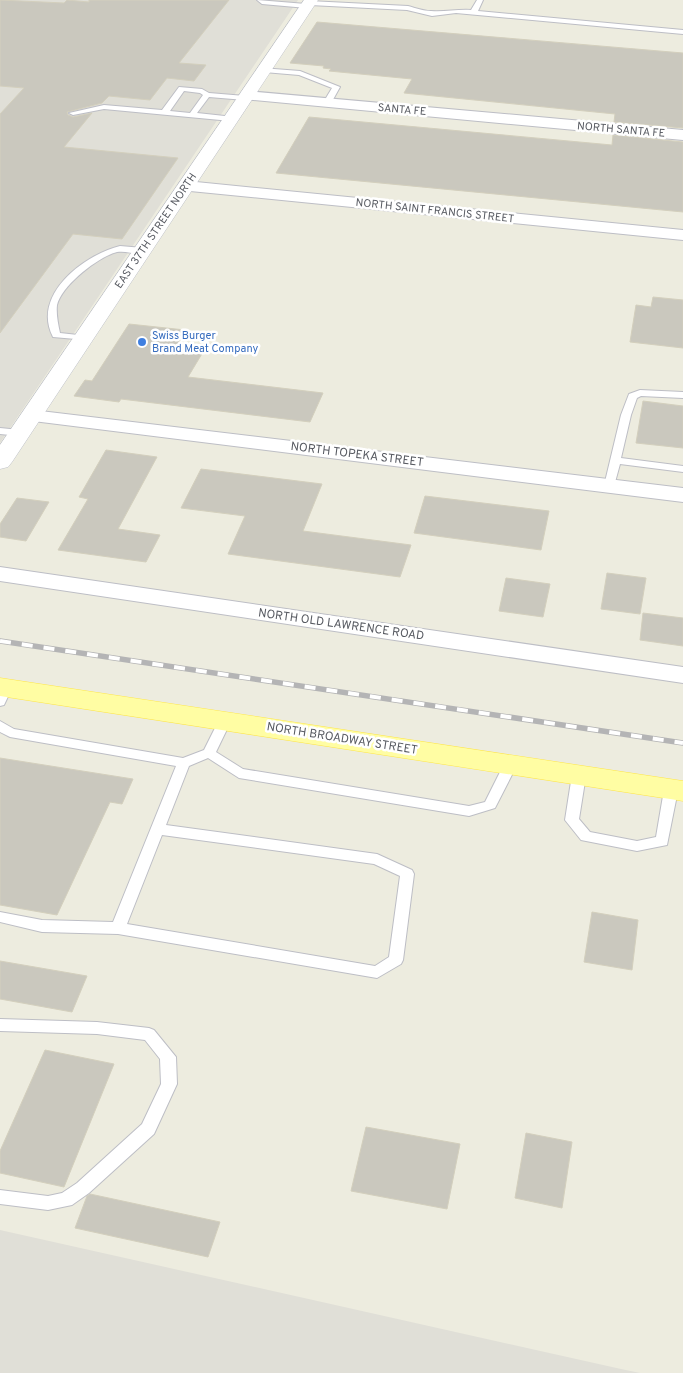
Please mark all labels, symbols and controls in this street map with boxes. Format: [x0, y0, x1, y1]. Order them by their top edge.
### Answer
street label: SANTA FE [377, 101, 427, 119]
street label: NORTH SANTA FE [576, 119, 666, 141]
street label: EAST 37TH STREET NORTH [112, 170, 200, 292]
street label: NORTH SAINT FRANCIS STREET [355, 196, 515, 226]
place label: Swiss Burger Brand Meat Company [152, 329, 259, 356]
marker: Swiss Burger Brand Meat Company [136, 336, 148, 348]
street label: NORTH TOPEKA STREET [290, 439, 424, 471]
street label: NORTH OLD LAWRENCE ROAD [257, 605, 425, 645]
street label: NORTH BROADWAY STREET [265, 719, 419, 759]

